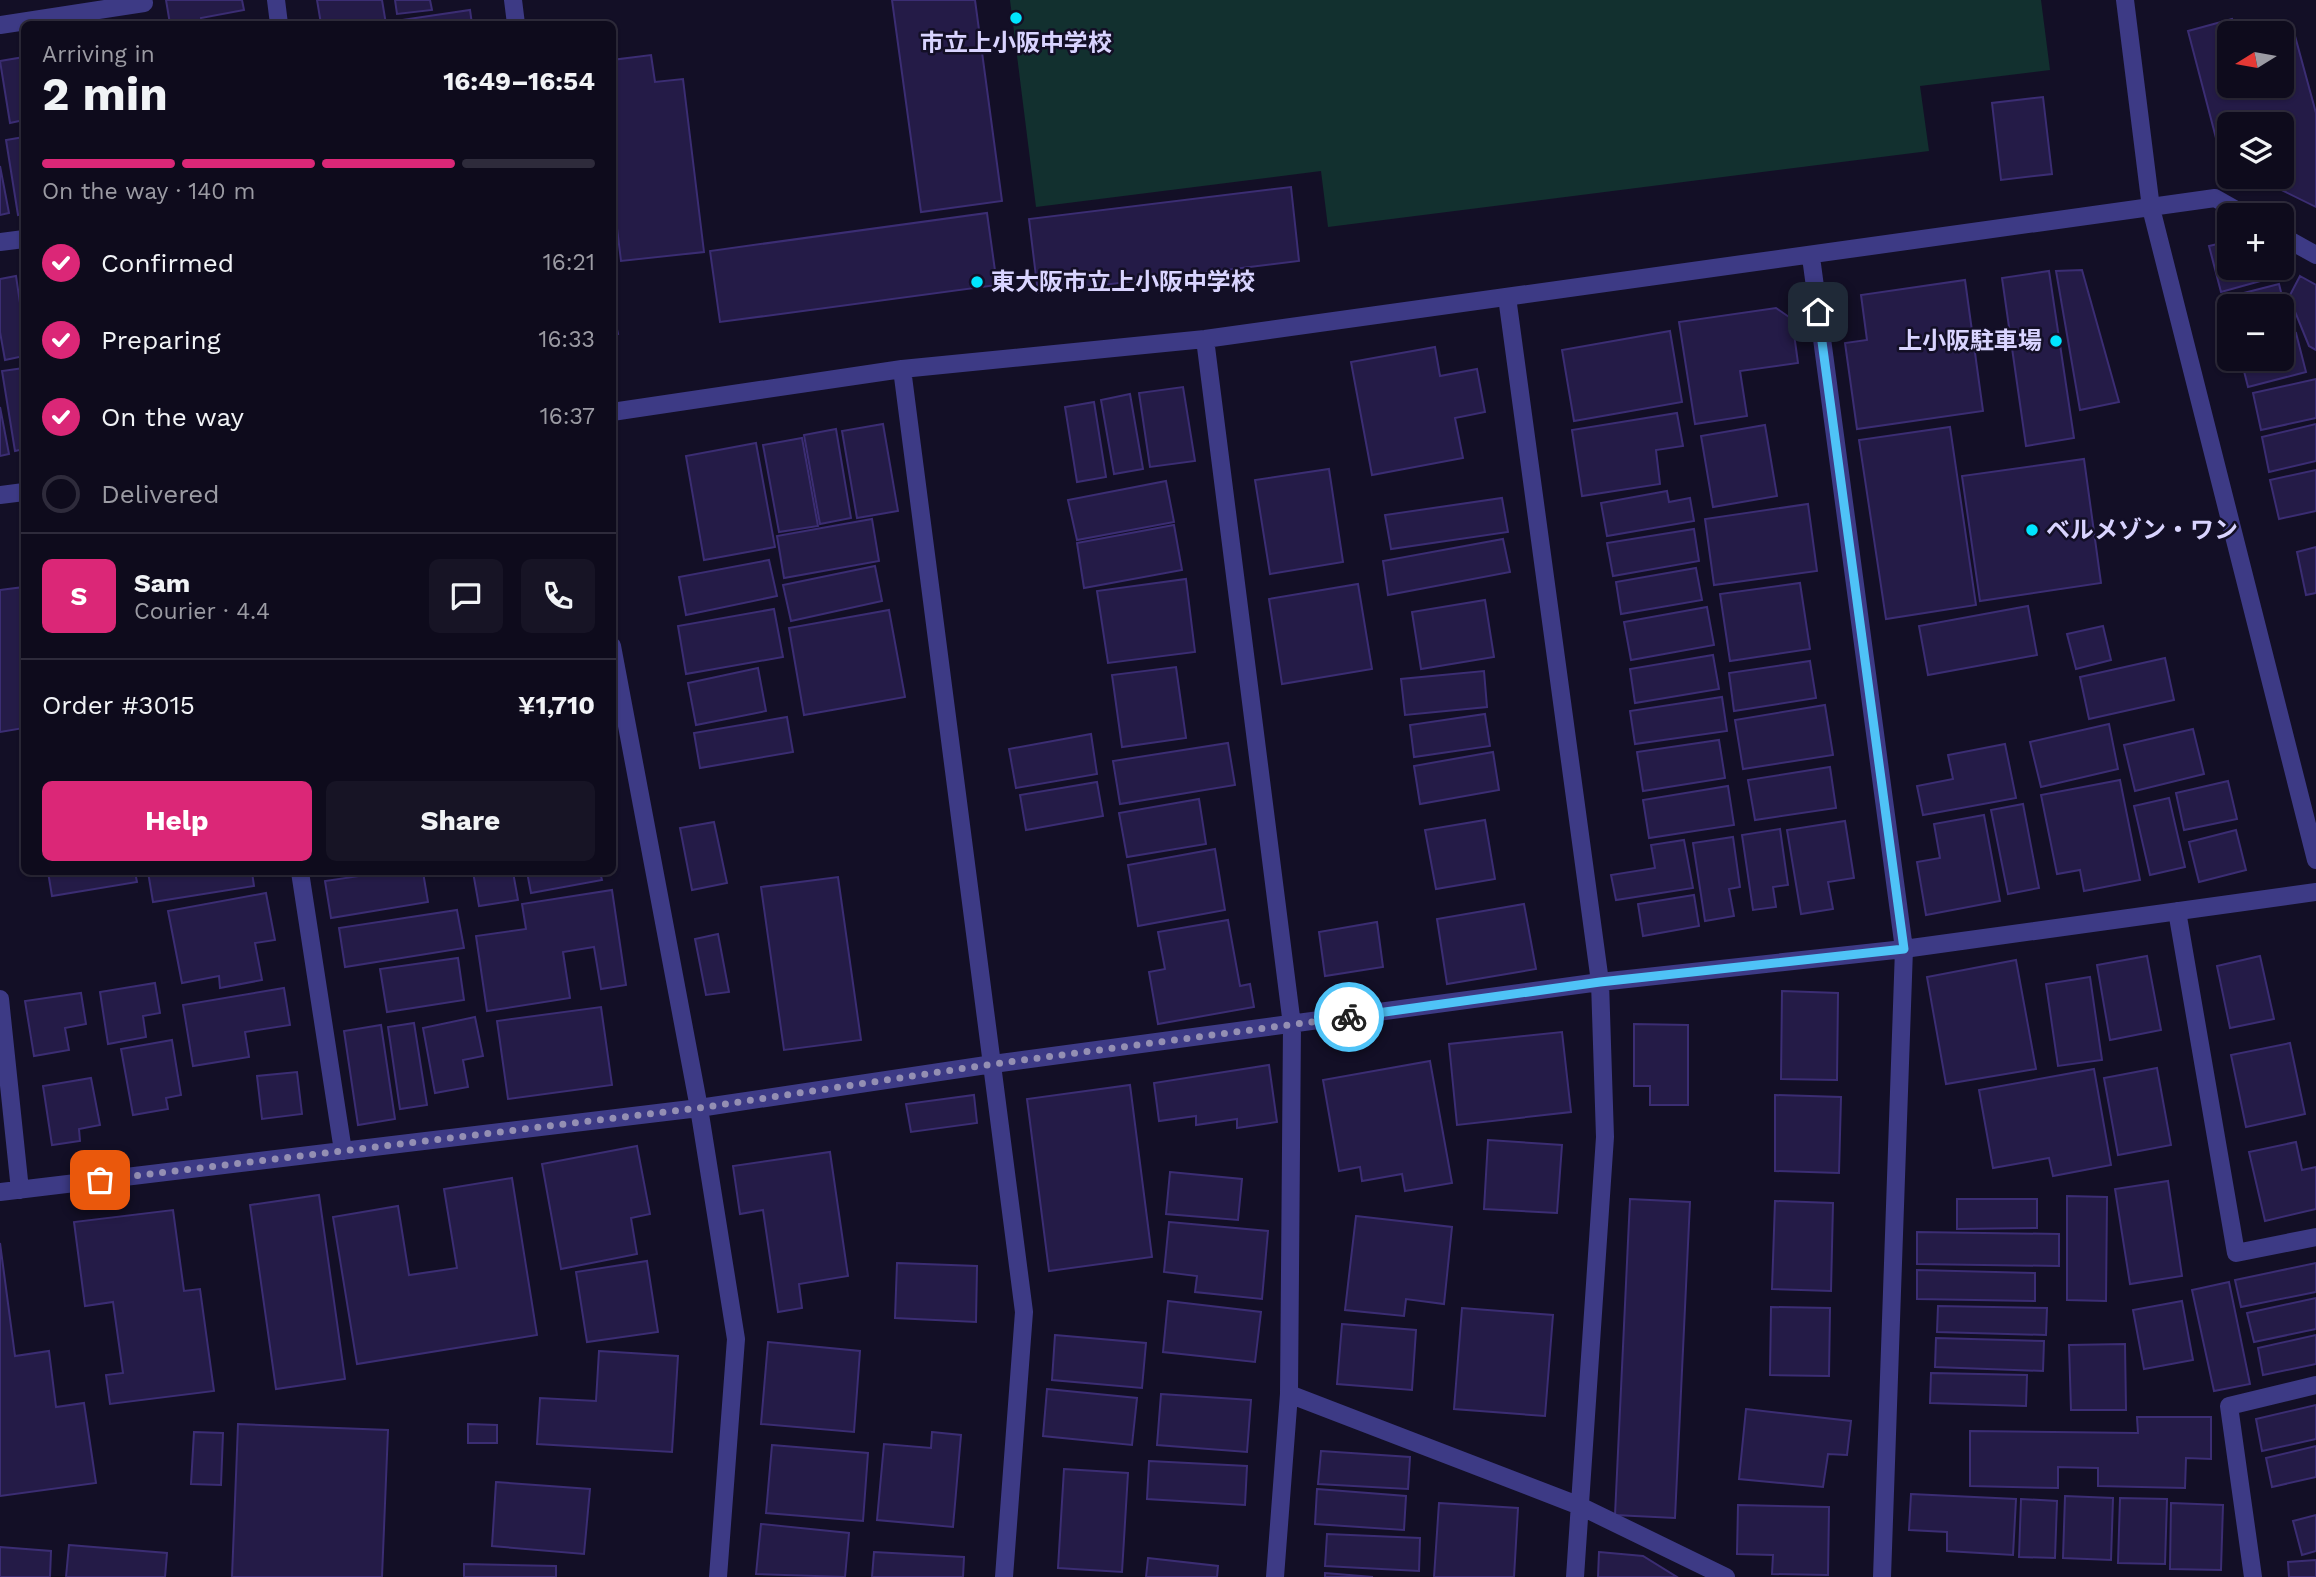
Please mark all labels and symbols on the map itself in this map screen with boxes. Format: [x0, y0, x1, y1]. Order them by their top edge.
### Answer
marker: 市立上小阪中学校 [1008, 10, 1024, 26]
north arrow [2217, 21, 2294, 98]
place label: 市立上小阪中学校 [920, 29, 1112, 57]
place label: 東大阪市立上小阪中学校 [991, 268, 1255, 296]
marker: 東大阪市立上小阪中学校 [969, 274, 985, 290]
pin [1788, 282, 1848, 342]
place label: 上小阪駐車場 [1898, 327, 2042, 355]
marker: 上小阪駐車場 [2048, 333, 2064, 349]
place label: ベルメゾン・ワン [2046, 516, 2238, 544]
marker: ベルメゾン・ワン [2024, 522, 2040, 538]
courier [1314, 982, 1384, 1052]
pin [70, 1150, 130, 1210]

